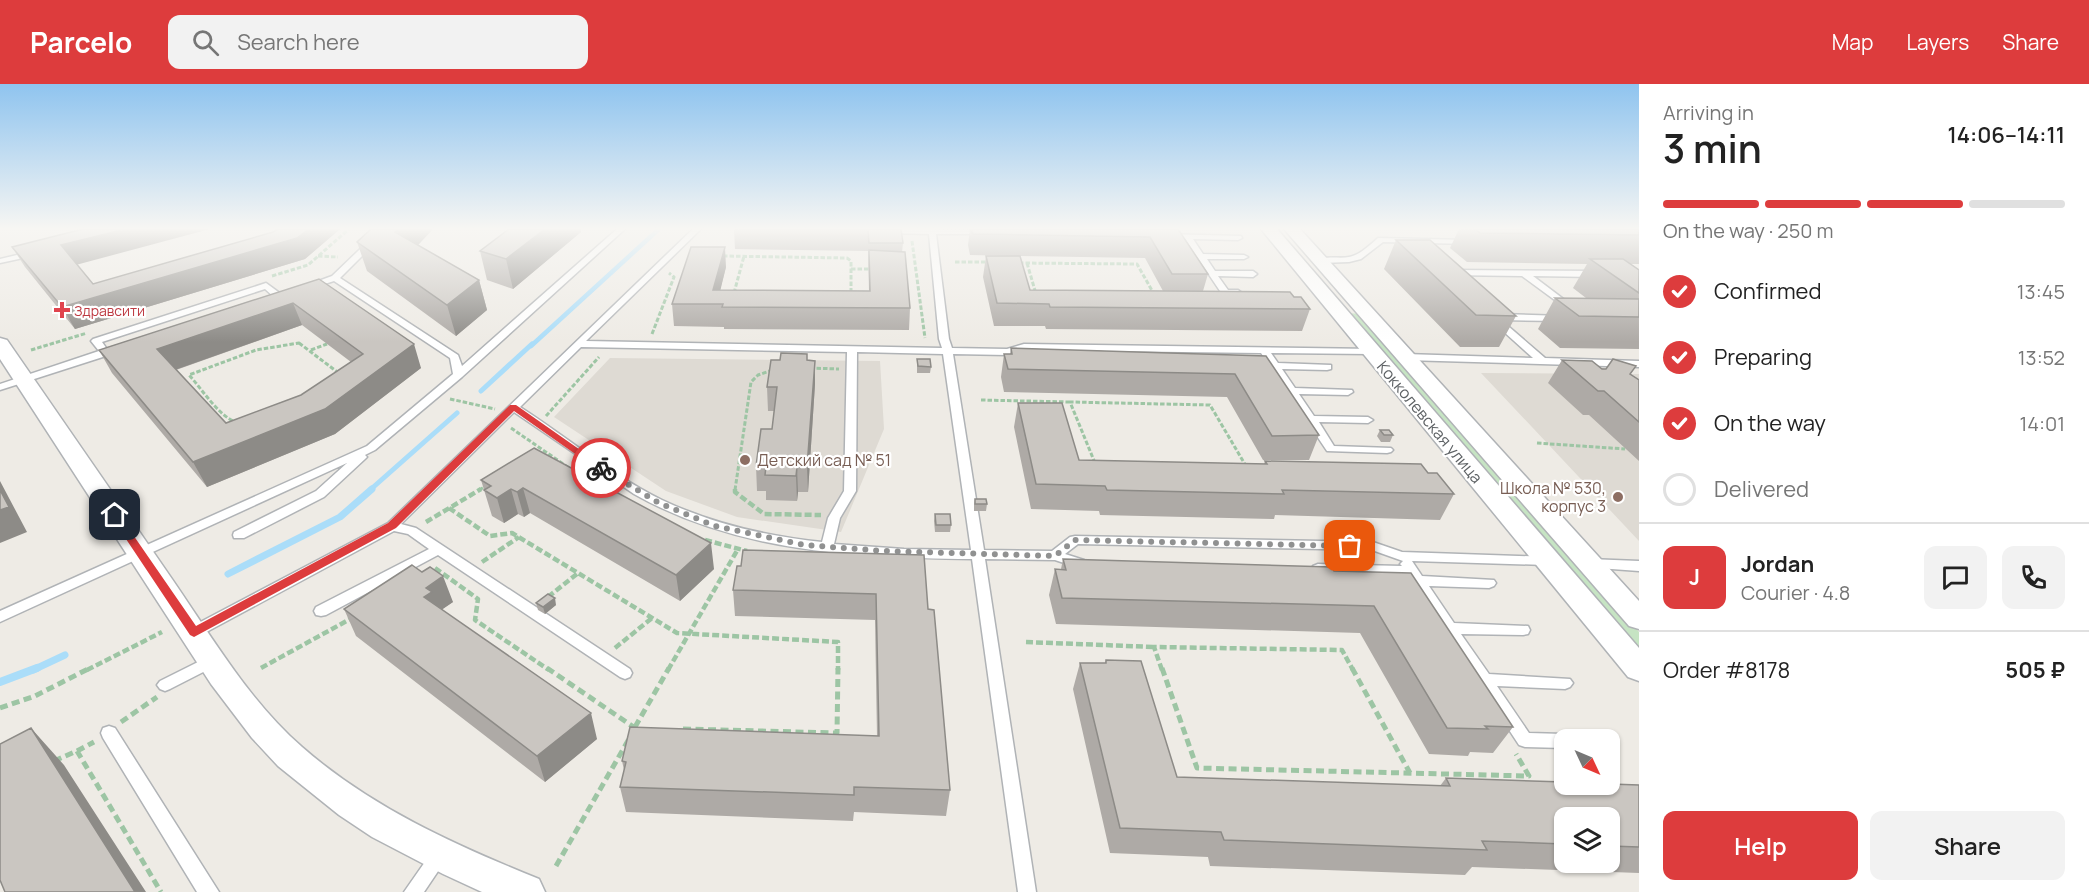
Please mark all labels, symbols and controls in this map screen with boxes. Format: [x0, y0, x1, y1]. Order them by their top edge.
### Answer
search box [168, 15, 588, 69]
text: Parcelo [30, 23, 132, 61]
icon: search [189, 26, 222, 59]
text: Search here [237, 27, 360, 57]
text: Map [1832, 28, 1873, 56]
text: Layers [1906, 28, 1969, 56]
text: Share [2002, 28, 2059, 56]
text: Arriving in [1663, 99, 1754, 126]
text: 14:06–14:11 [1947, 120, 2065, 150]
text: 3 min [1663, 121, 1762, 175]
text: On the way · 250 m [1663, 217, 1833, 244]
icon: check [1663, 275, 1696, 308]
text: Confirmed [1714, 276, 1822, 306]
text: 13:45 [2017, 278, 2065, 305]
place label: Здравсити [74, 301, 145, 320]
marker: Здравсити [55, 303, 69, 317]
icon: check [1663, 341, 1696, 374]
text: Preparing [1714, 342, 1812, 372]
text: 13:52 [2018, 344, 2065, 371]
street label: Кокколевская улица [1372, 356, 1488, 488]
icon: check [1663, 407, 1696, 440]
text: On the way [1714, 408, 1826, 438]
text: 14:01 [2019, 410, 2065, 437]
courier [571, 438, 631, 498]
place label: Детский сад № 51 [757, 449, 891, 471]
icon: bike [585, 452, 618, 485]
marker: Детский сад № 51 [738, 453, 752, 467]
text: Delivered [1714, 474, 1809, 504]
place label: Школа № 530, корпус 3 [1500, 477, 1606, 517]
pin [89, 489, 140, 540]
marker: Школа № 530, корпус 3 [1611, 490, 1625, 504]
icon: home [98, 498, 131, 531]
pin [1324, 520, 1375, 571]
icon: bag [1333, 529, 1366, 562]
button: chat [1924, 546, 1987, 609]
button: phone [2002, 546, 2065, 609]
text: Jordan [1741, 549, 1814, 579]
text: J [1689, 562, 1700, 592]
text: Courier · 4.8 [1741, 579, 1850, 606]
text: Order #8178 [1663, 655, 1790, 685]
text: 505 ₽ [2005, 655, 2065, 685]
north arrow [1554, 729, 1620, 795]
map controls [1554, 729, 1620, 873]
button: layers [1554, 807, 1620, 873]
button: Help [1663, 811, 1858, 880]
button: Share [1870, 811, 2065, 880]

